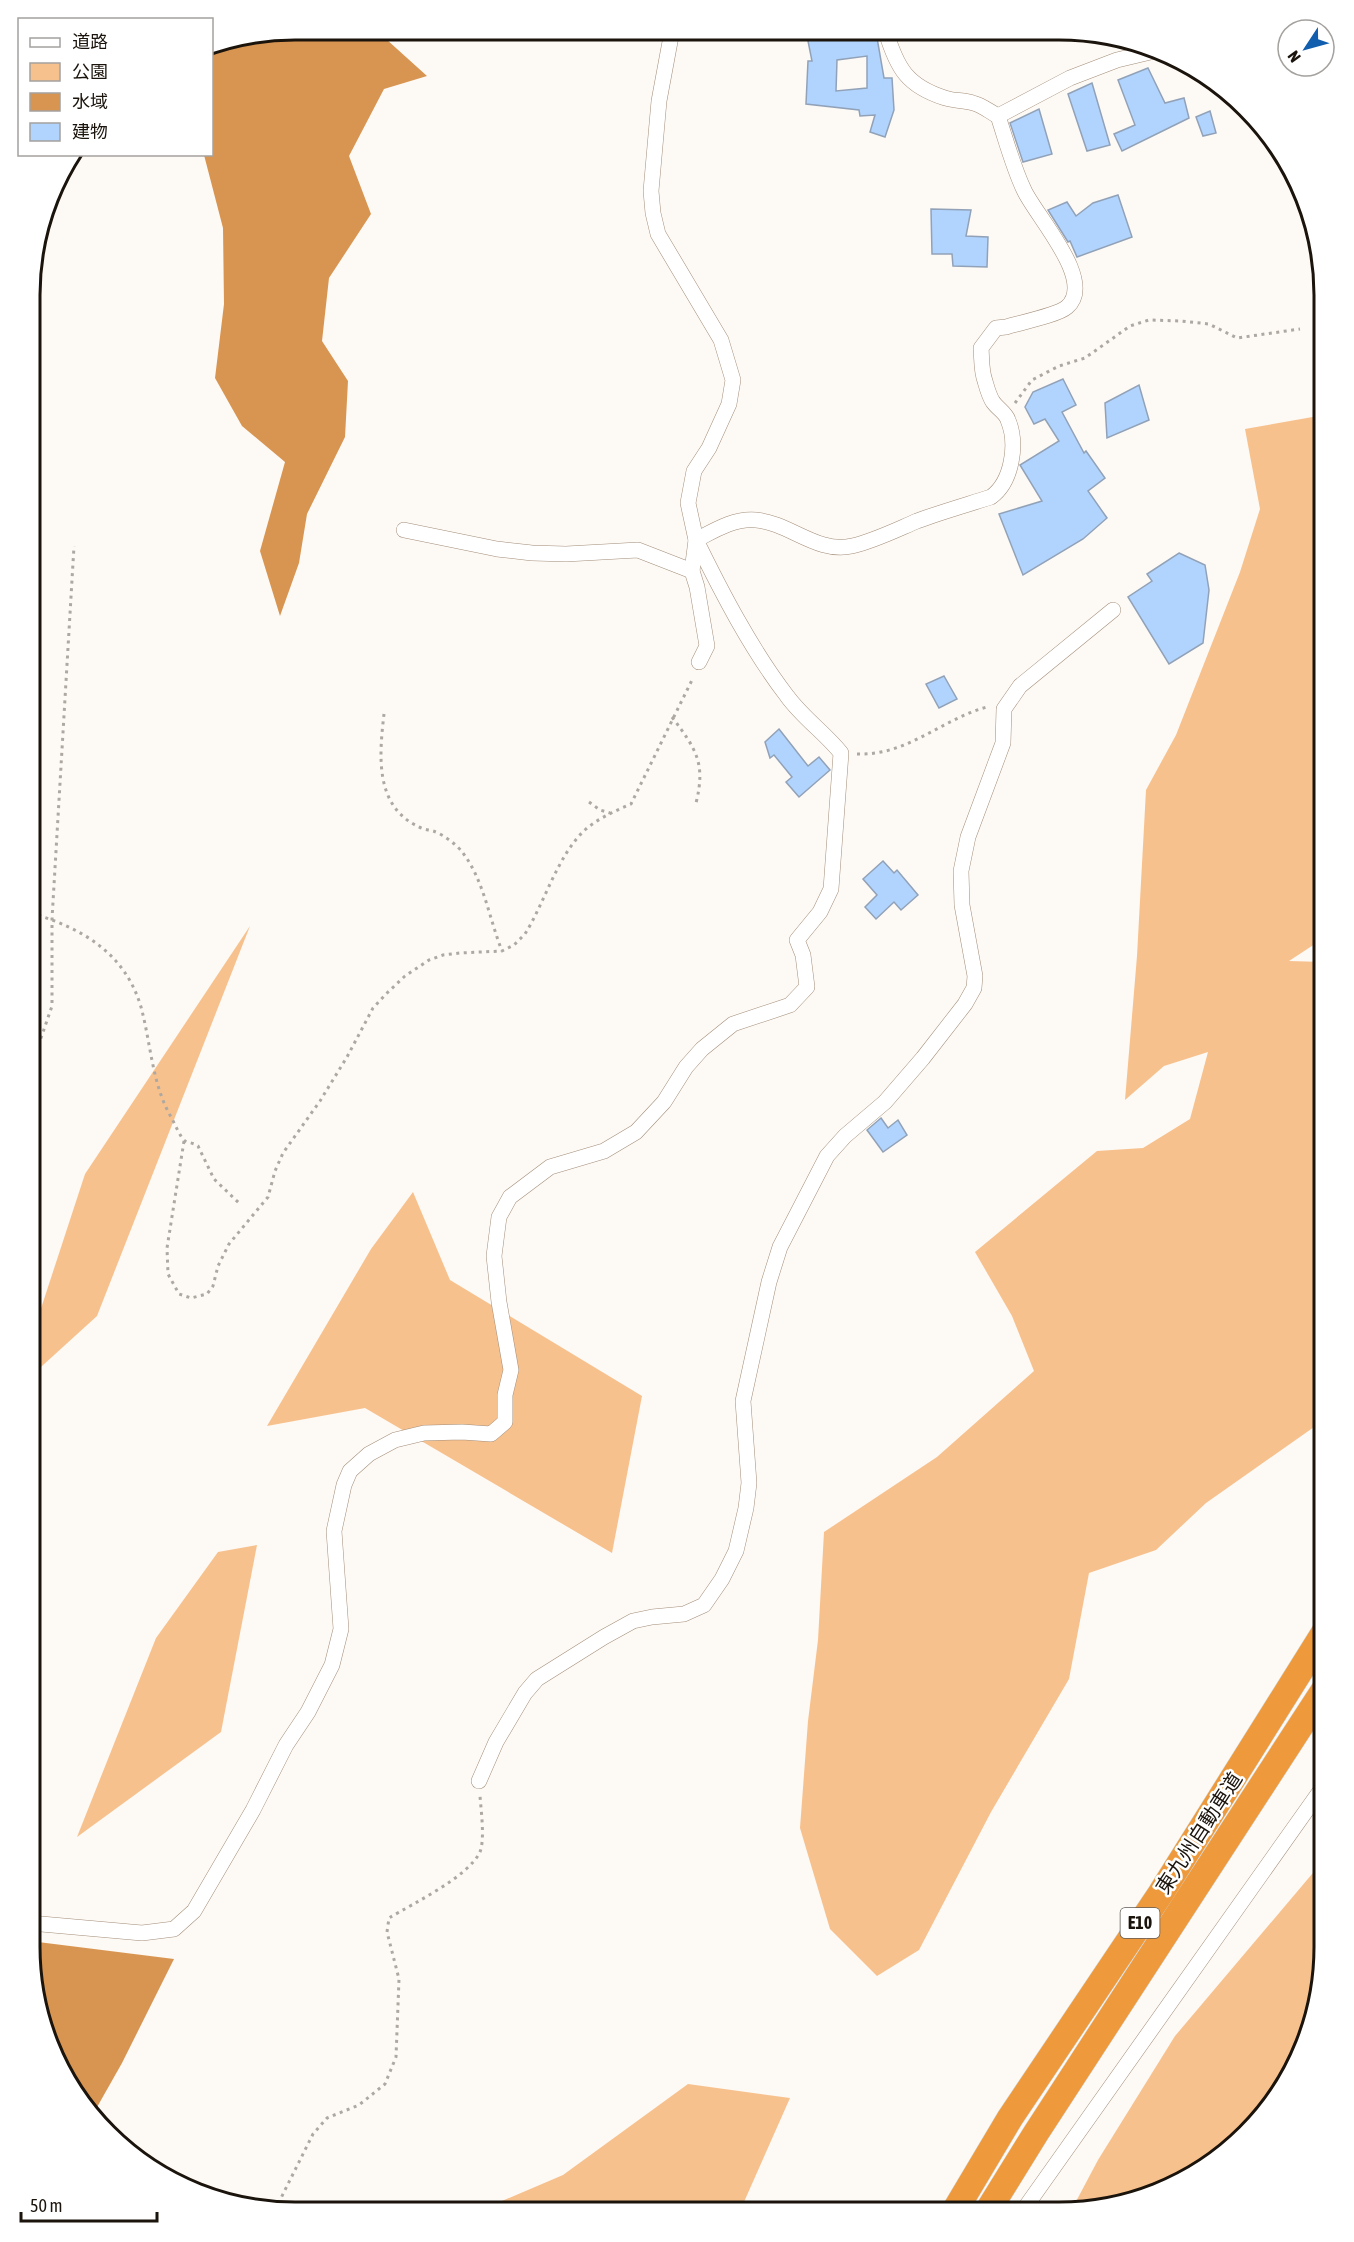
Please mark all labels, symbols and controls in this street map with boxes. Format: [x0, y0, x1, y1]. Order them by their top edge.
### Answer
legend [18, 18, 213, 156]
north arrow [1276, 18, 1336, 78]
text: 道路 [72, 31, 108, 52]
text: N [1284, 48, 1304, 66]
text: 公園 [72, 61, 108, 82]
text: 水域 [72, 91, 108, 112]
text: 建物 [72, 121, 108, 142]
street label: 東九州自動車道 [1151, 1768, 1246, 1898]
road number: E10 [1120, 1908, 1160, 1938]
scale bar [21, 2185, 158, 2223]
text: 50 m [30, 2195, 62, 2216]

